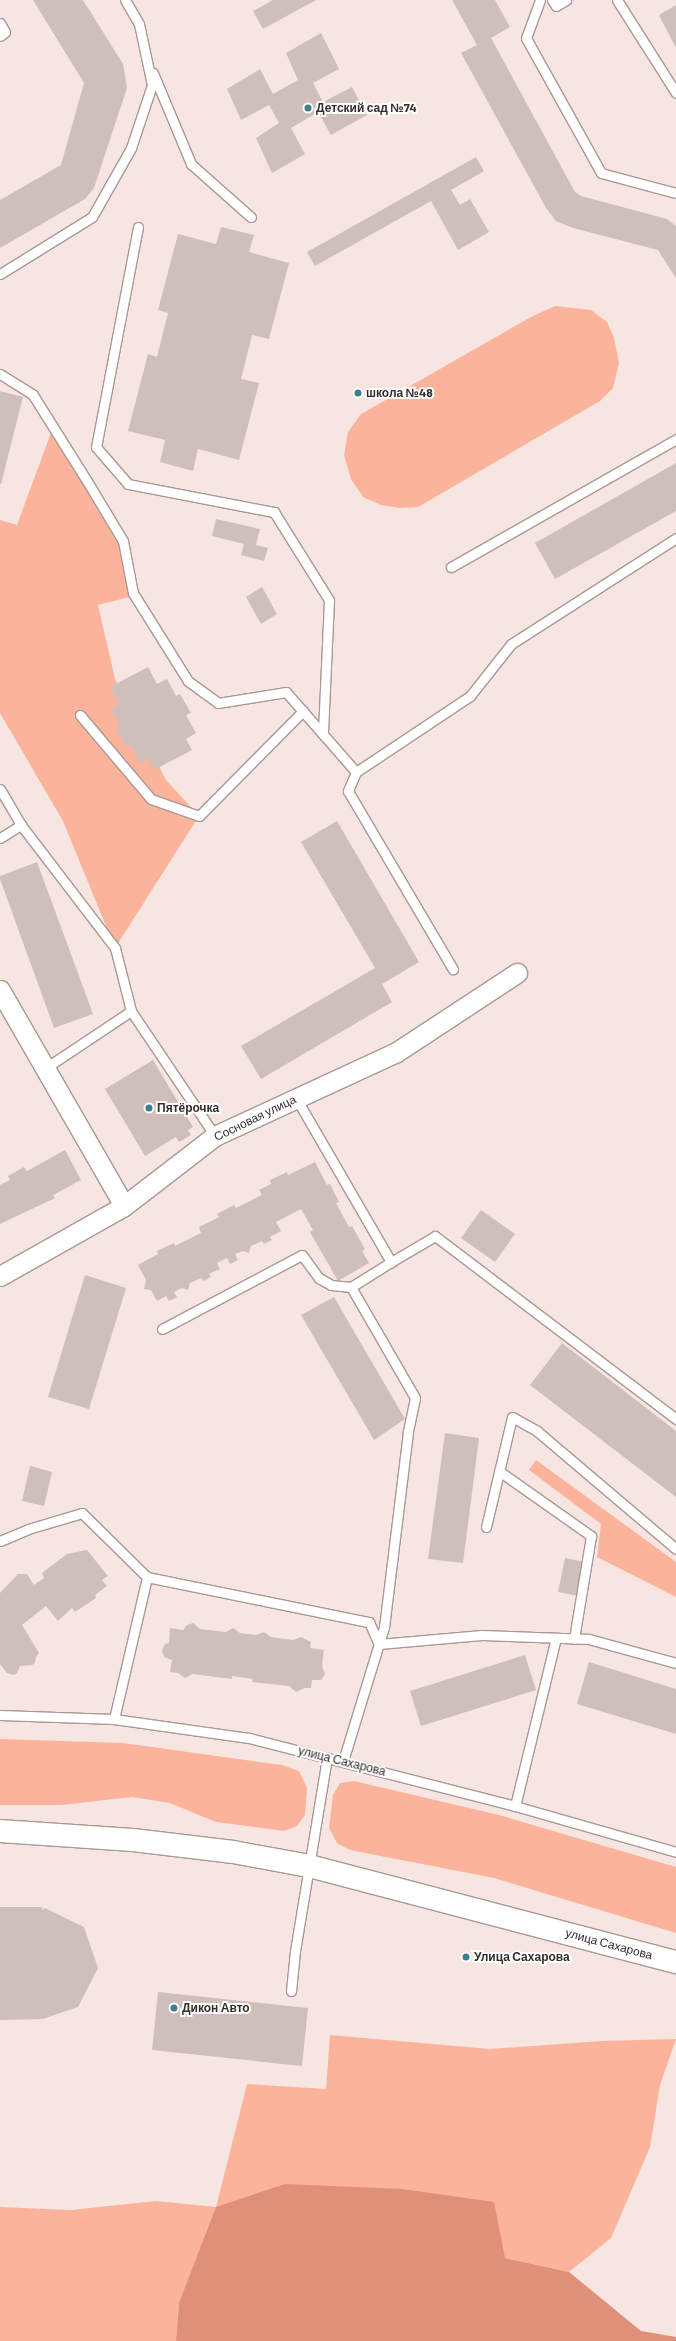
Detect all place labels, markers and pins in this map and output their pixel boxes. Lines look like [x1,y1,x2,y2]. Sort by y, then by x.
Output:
place label: Детский сад №74 [316,101,417,115]
marker: Детский сад №74 [303,103,313,113]
place label: школа №48 [366,386,433,400]
marker: школа №48 [353,388,363,398]
place label: Пятёрочка [157,1101,219,1115]
marker: Пятёрочка [144,1103,154,1113]
place label: Улица Сахарова [474,1950,570,1964]
marker: Улица Сахарова [461,1952,471,1962]
place label: Дикон Авто [182,2001,250,2015]
marker: Дикон Авто [169,2003,179,2013]

